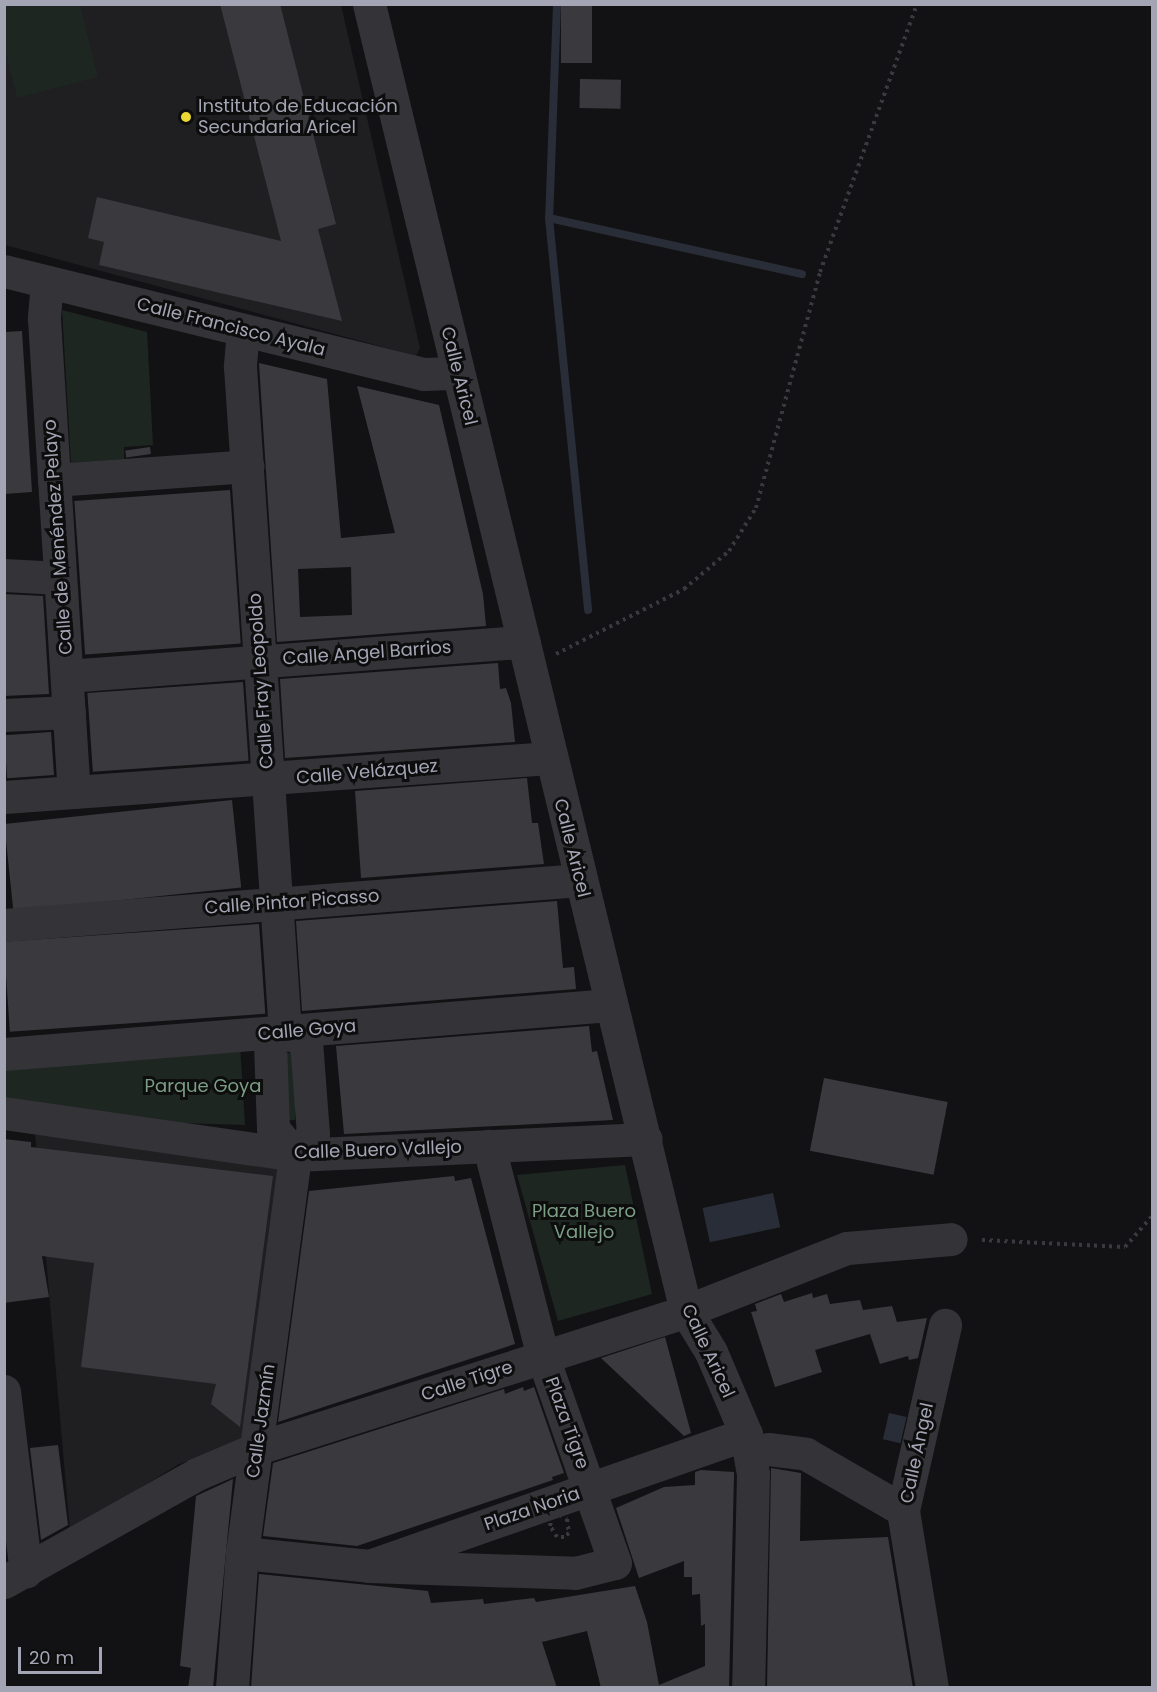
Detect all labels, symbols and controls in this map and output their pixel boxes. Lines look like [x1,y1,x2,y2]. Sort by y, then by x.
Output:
place label: Instituto de Educación Secundaria Aricel [198,96,398,138]
marker: Instituto de Educación Secundaria Aricel [179,110,193,124]
street label: Calle Francisco Ayala [135,293,327,361]
street label: Calle Aricel [436,325,482,427]
street label: Calle de Menéndez Pelayo [39,419,77,655]
street label: Calle Fray Leopoldo [244,592,278,770]
street label: Calle Angel Barrios [282,636,452,670]
street label: Calle Velázquez [295,755,439,789]
street label: Calle Aricel [549,797,595,899]
street label: Calle Pintor Picasso [204,885,380,919]
street label: Calle Goya [257,1015,357,1045]
park label: Parque Goya [145,1075,261,1097]
street label: Calle Buero Vallejo [294,1136,462,1164]
park label: Plaza Buero Vallejo [532,1201,636,1244]
street label: Calle Aricel [677,1301,739,1401]
street label: Calle Tigre [418,1356,516,1406]
street label: Calle Jazmín [242,1362,280,1480]
street label: Plaza Tigre [540,1374,594,1472]
street label: Calle Ángel [896,1401,938,1505]
street label: Plaza Noria [481,1483,583,1535]
scale bar [21,1635,105,1673]
text: 20 m [29,1645,74,1670]

